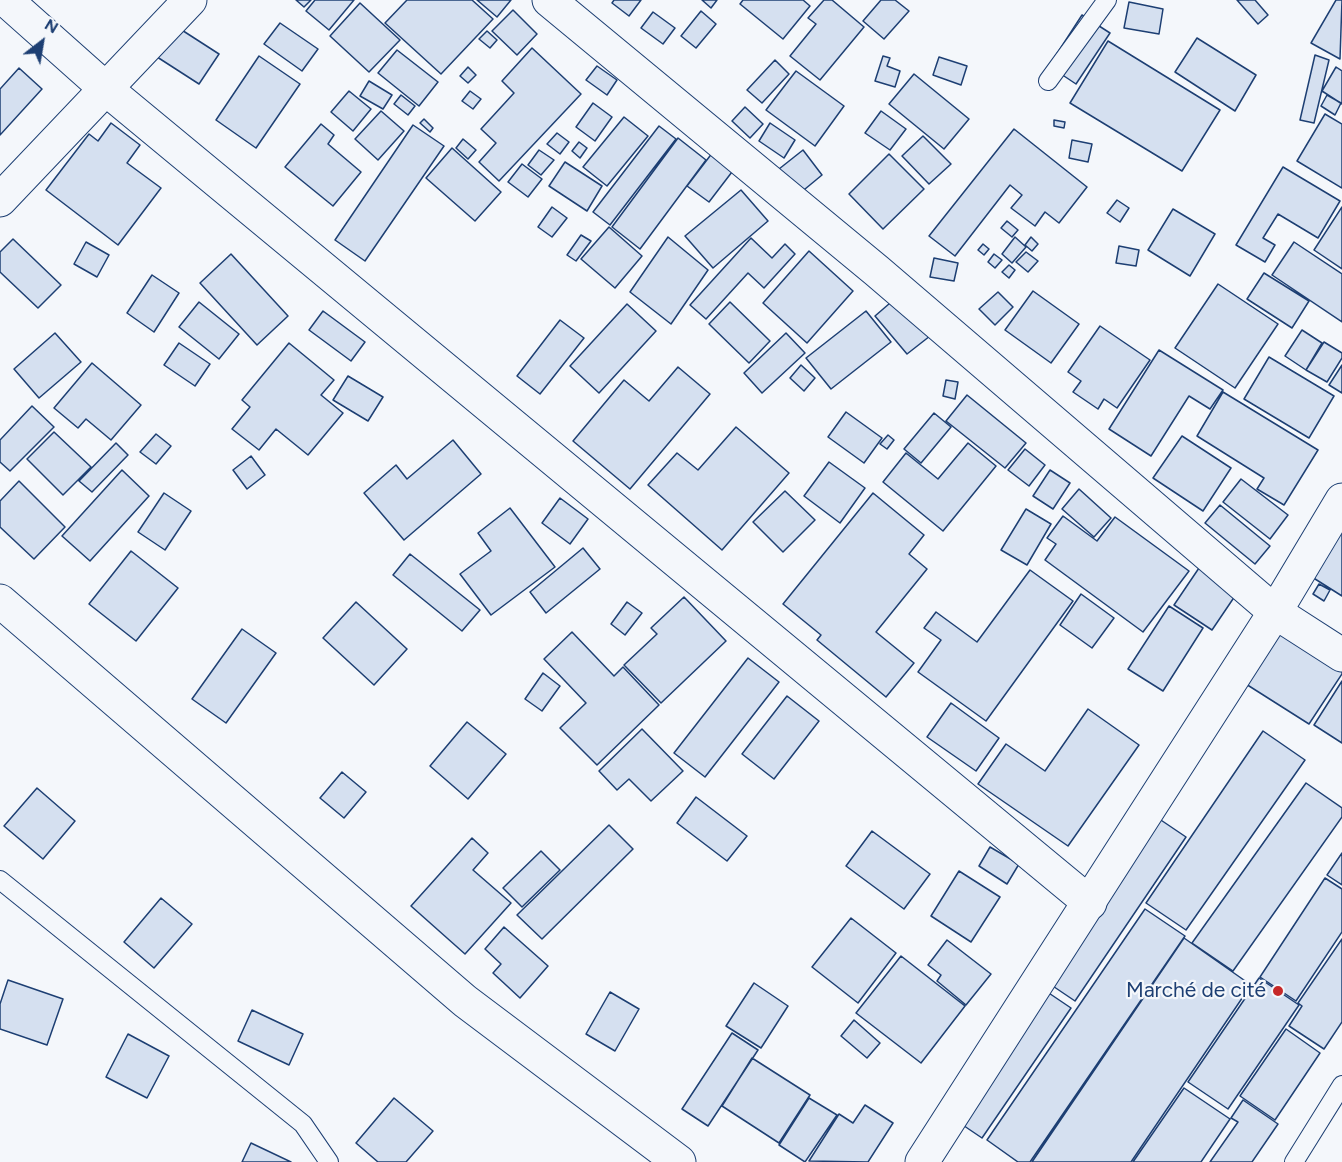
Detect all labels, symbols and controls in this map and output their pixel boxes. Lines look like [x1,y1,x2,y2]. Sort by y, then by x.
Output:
north arrow [12,12,72,72]
text: N [41,15,62,37]
place label: Marché de cité [1126,978,1266,1004]
marker: Marché de cité [1271,984,1285,998]

